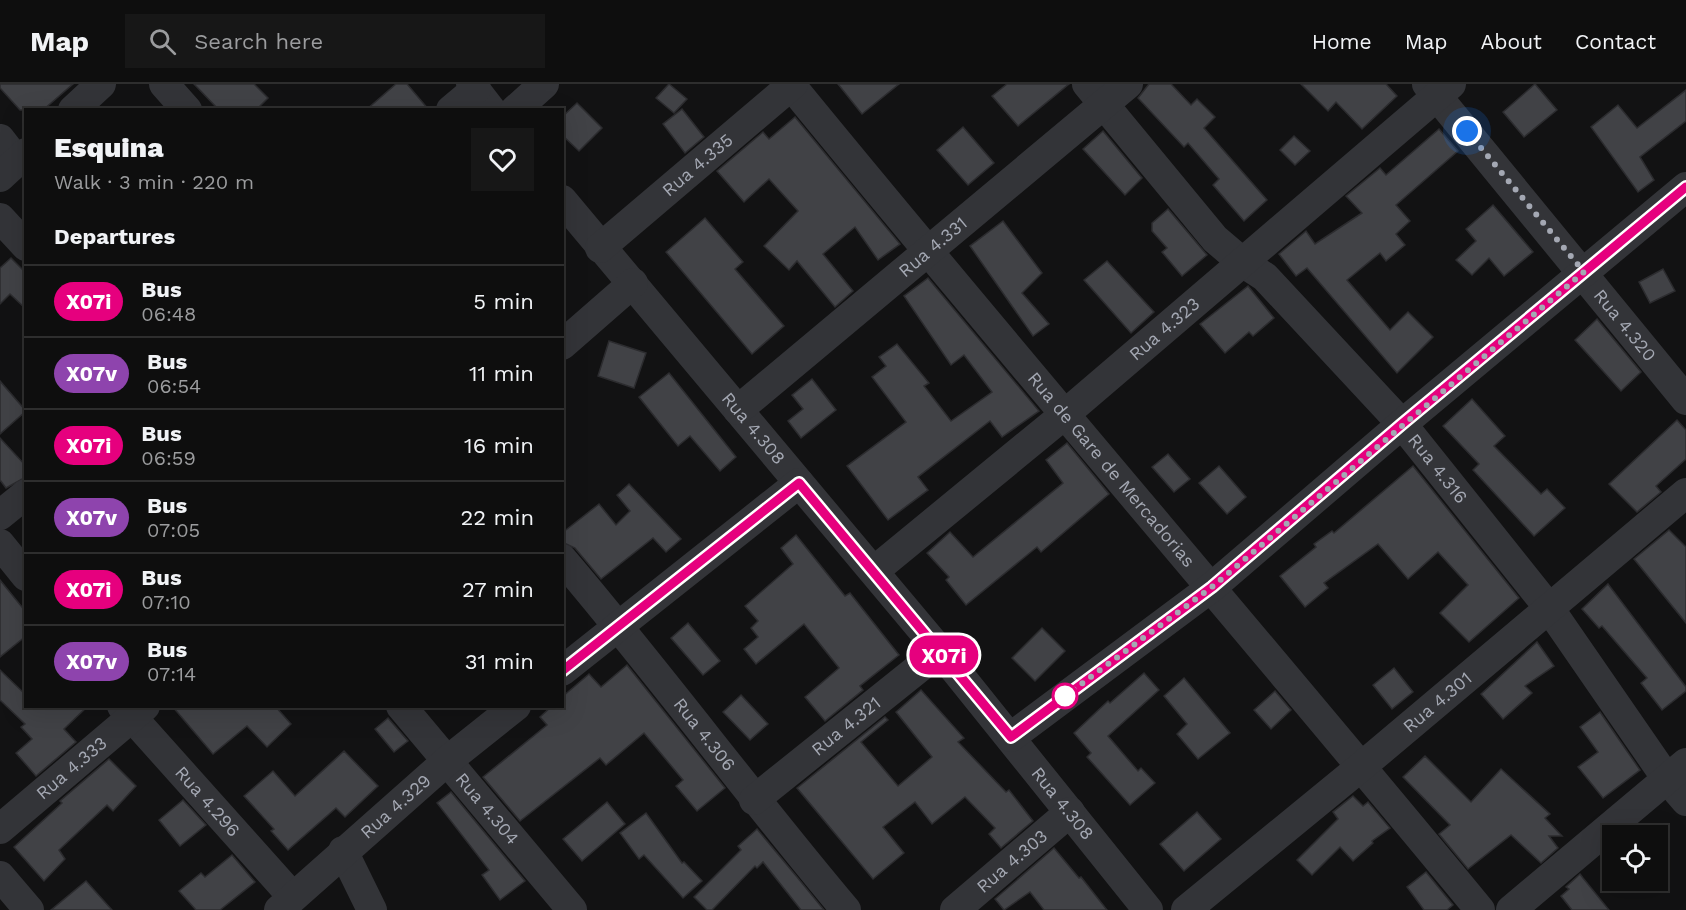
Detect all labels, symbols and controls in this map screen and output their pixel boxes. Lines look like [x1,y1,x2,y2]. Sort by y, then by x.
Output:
search box [125,14,545,68]
text: Map [30,25,89,58]
icon: search [146,25,179,58]
text: Search here [194,29,323,54]
text: Home [1312,29,1372,54]
text: Map [1405,29,1448,54]
text: About [1481,29,1542,54]
text: Contact [1575,29,1656,54]
your location [1452,116,1482,146]
button: heart [471,128,534,191]
street label: Rua 4.335 [658,129,737,201]
text: Esquina [54,131,163,164]
text: Walk · 3 min · 220 m [54,170,254,194]
street label: Rua 4.331 [894,212,971,281]
text: Departures [54,224,175,249]
text: Bus [141,277,182,302]
street label: Rua 4.320 [1590,285,1661,365]
text: X07i [66,289,111,314]
text: 5 min [473,289,534,314]
street label: Rua 4.323 [1125,293,1204,365]
text: 06:48 [141,302,196,326]
text: Bus [147,349,187,374]
text: X07v [66,361,117,386]
text: 11 min [469,361,534,386]
street label: Rua de Gare de Mercadorias [1024,368,1200,571]
text: 06:54 [147,374,201,398]
street label: Rua 4.308 [718,388,790,468]
text: Bus [141,421,182,446]
street label: Rua 4.316 [1404,429,1472,507]
text: X07i [66,433,111,458]
text: 16 min [464,433,534,458]
text: 06:59 [141,446,196,470]
text: Bus [147,493,187,518]
text: X07v [66,505,117,530]
text: 22 min [460,505,534,530]
text: 07:05 [147,518,200,542]
text: Bus [141,565,182,590]
text: X07i [66,577,111,602]
text: 27 min [462,577,534,602]
text: 07:10 [141,590,191,614]
line badge: X07i [902,636,986,674]
text: Bus [147,637,187,662]
text: X07i [921,643,967,668]
text: X07v [66,649,117,674]
text: 31 min [465,649,534,674]
text: 07:14 [147,662,196,686]
street label: Rua 4.301 [1399,667,1476,737]
unlabelled marker [1052,683,1078,709]
street label: Rua 4.321 [807,692,885,760]
street label: Rua 4.306 [670,694,740,775]
street label: Rua 4.333 [32,732,111,804]
street label: Rua 4.296 [171,762,245,840]
street label: Rua 4.308 [1027,763,1098,844]
street label: Rua 4.304 [451,768,523,849]
street label: Rua 4.329 [356,770,435,843]
street label: Rua 4.303 [972,825,1051,897]
map controls [1602,825,1668,891]
button: locate [1602,825,1668,891]

